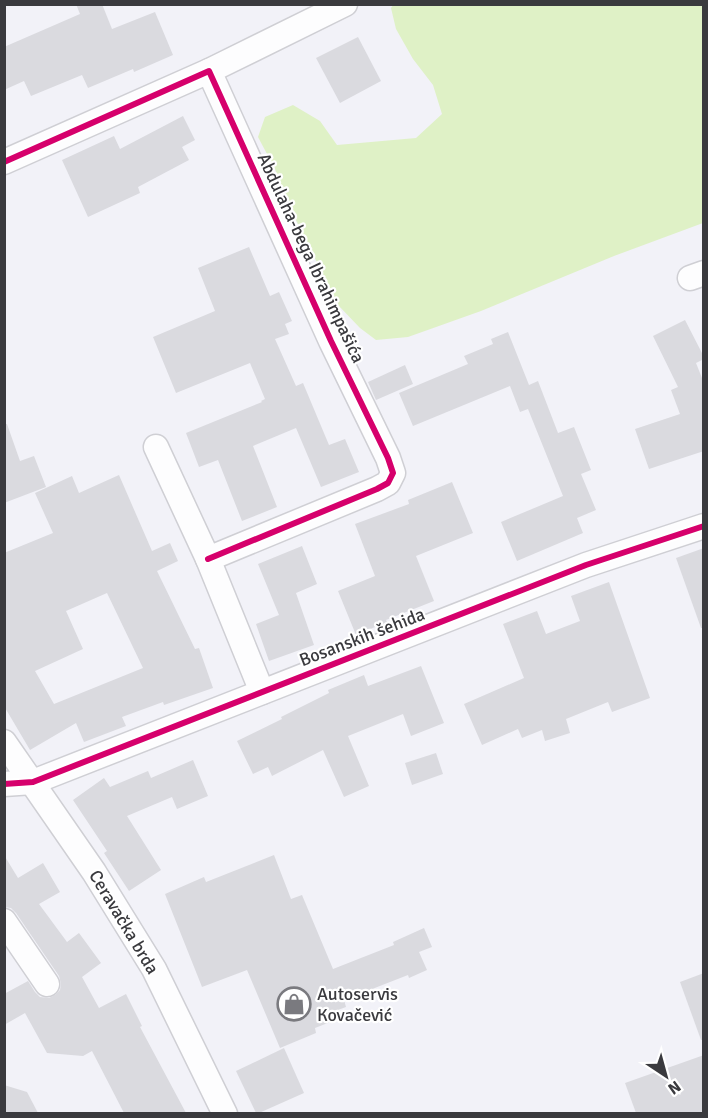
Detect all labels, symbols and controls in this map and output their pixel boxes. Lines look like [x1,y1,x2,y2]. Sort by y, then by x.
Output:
street label: Abdulaha-bega Ibrahimpašića [253,150,369,366]
street label: Bosanskih šehida [296,603,428,671]
street label: Ceravačka brda [84,866,164,978]
place label: Autoservis Kovačević [317,983,398,1026]
shop icon: Autoservis Kovačević [276,986,312,1022]
north arrow [636,1046,696,1106]
text: N [664,1076,685,1099]

